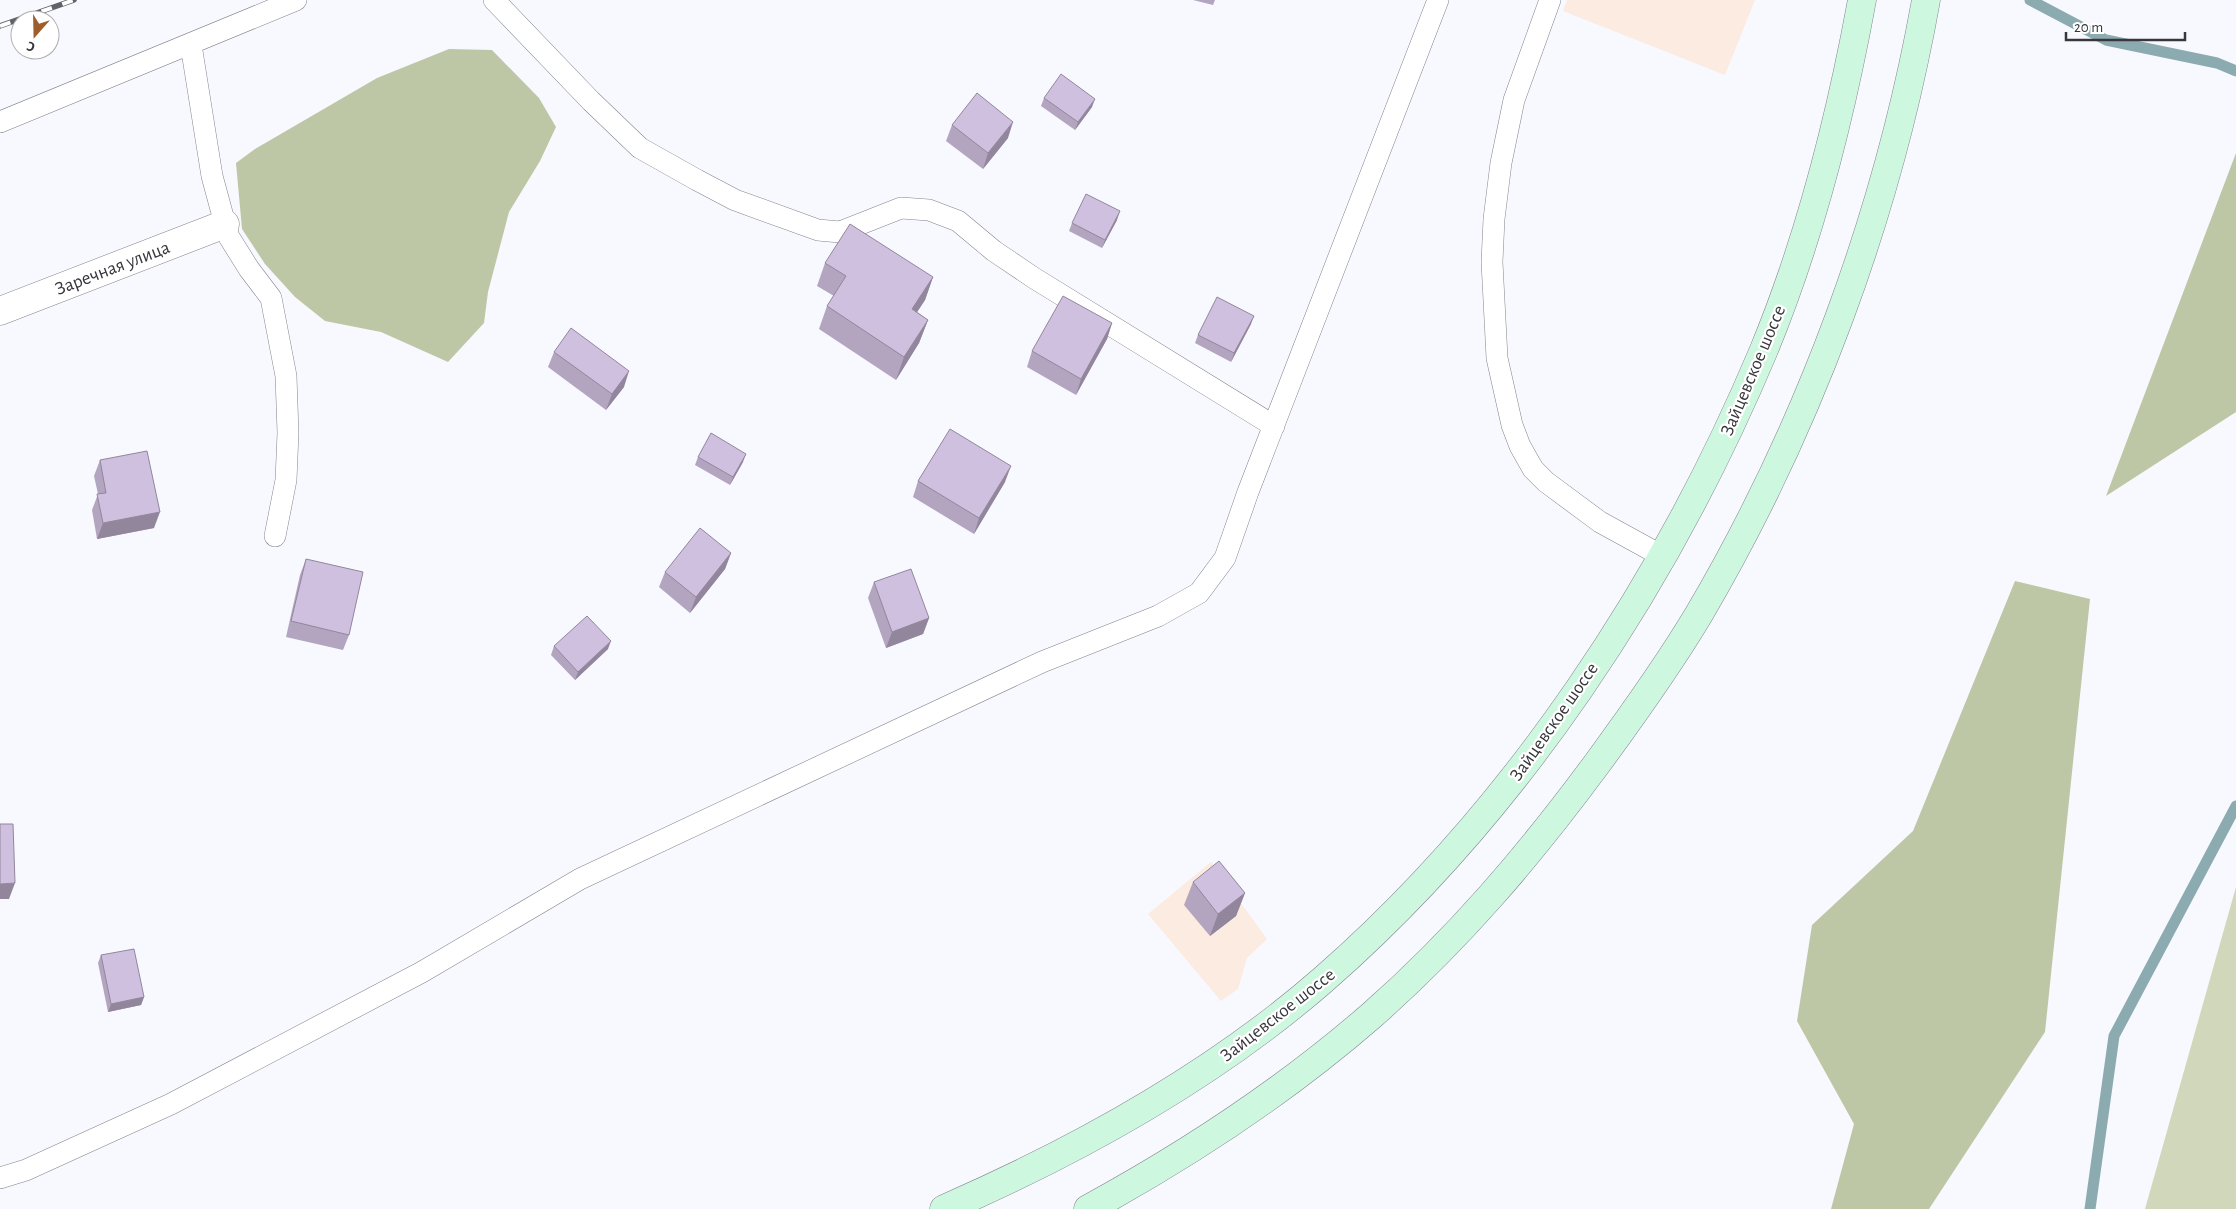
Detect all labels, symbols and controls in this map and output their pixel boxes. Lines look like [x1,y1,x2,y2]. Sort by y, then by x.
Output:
north arrow [10,10,60,60]
scale bar [2066,10,2185,42]
text: 20 m [2074,20,2103,35]
text: С [25,38,37,54]
street label: Заречная улица [53,238,173,299]
street label: Зайцевское шоссе [1717,303,1789,439]
street label: Зайцевское шоссе [1506,659,1602,784]
street label: Зайцевское шоссе [1217,965,1339,1066]

